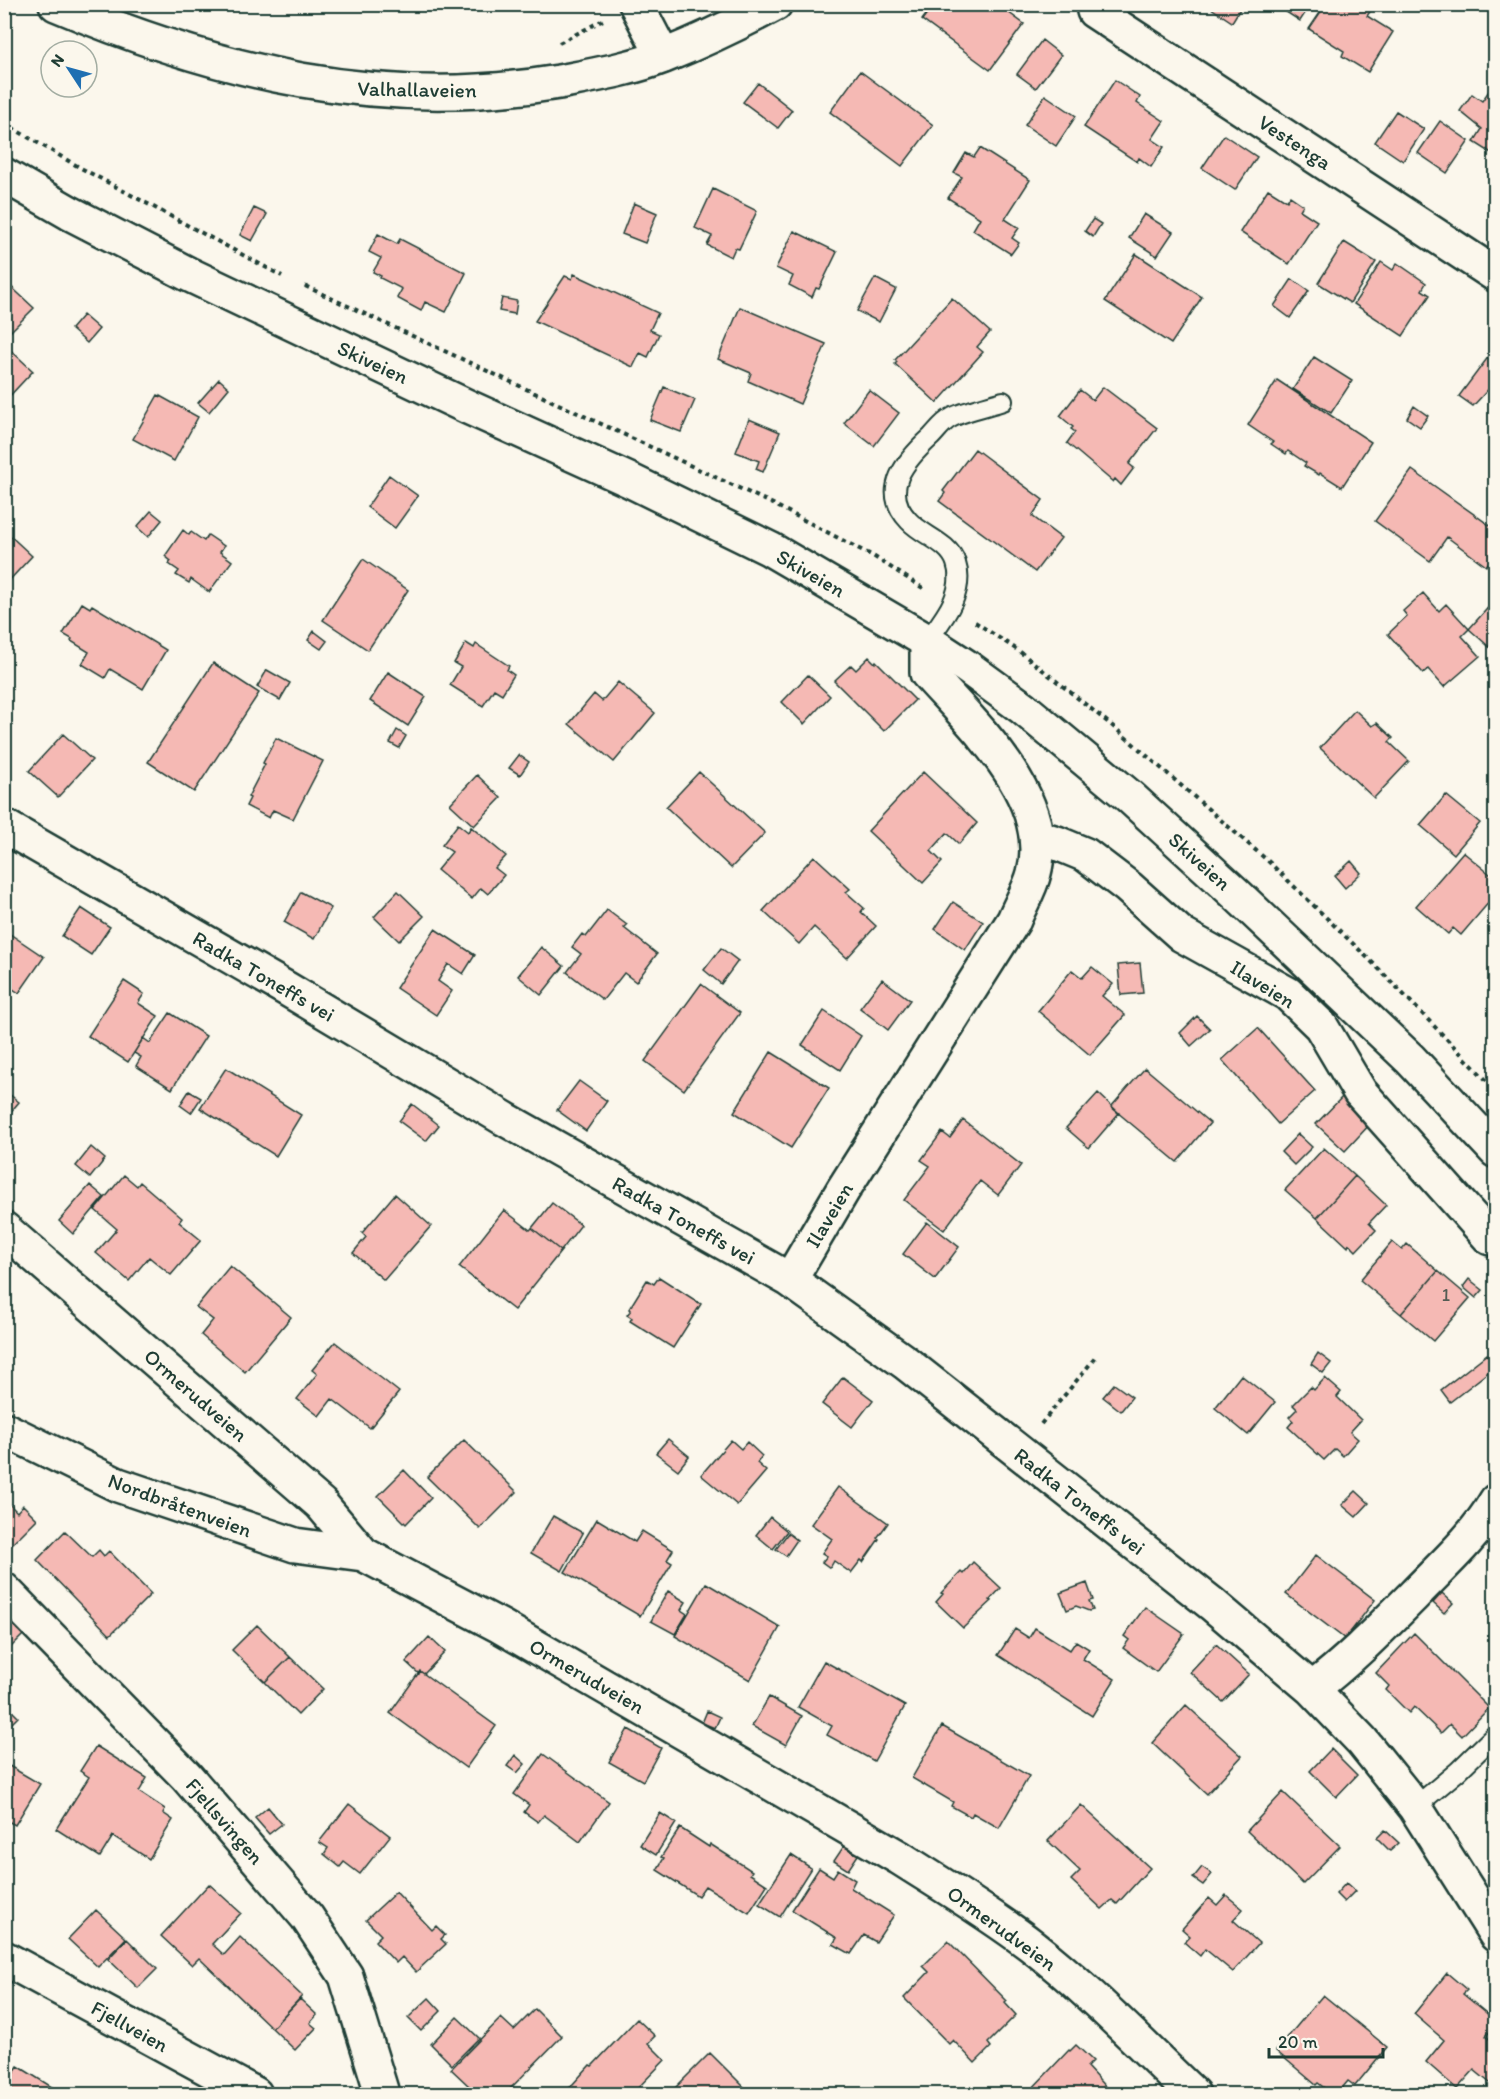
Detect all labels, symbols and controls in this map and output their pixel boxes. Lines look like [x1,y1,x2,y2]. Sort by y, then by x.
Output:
north arrow [39,39,99,99]
text: N [46,51,68,70]
street label: Valhallaveien [357,75,477,103]
street label: Vestenga [1254,109,1336,175]
street label: Skiveien [334,335,412,389]
street label: Skiveien [772,543,850,603]
street label: Skiveien [1164,827,1236,895]
street label: Radka Toneffs vei [189,925,339,1027]
street label: Ilaveien [1226,954,1300,1014]
street label: Radka Toneffs vei [608,1170,760,1270]
street label: Ilaveien [800,1178,858,1252]
house number: 1 [1442,1284,1450,1306]
street label: Ormerudveien [139,1343,253,1447]
street label: Radka Toneffs vei [1009,1442,1151,1560]
street label: Nordbråtenveien [105,1467,255,1543]
street label: Ormerudveien [525,1633,649,1719]
street label: Fjellsvingen [181,1773,269,1869]
street label: Ormerudveien [942,1880,1062,1976]
street label: Fjellveien [87,1995,173,2057]
scale bar [1269,2021,1383,2059]
text: 20 m [1278,2031,1318,2053]

